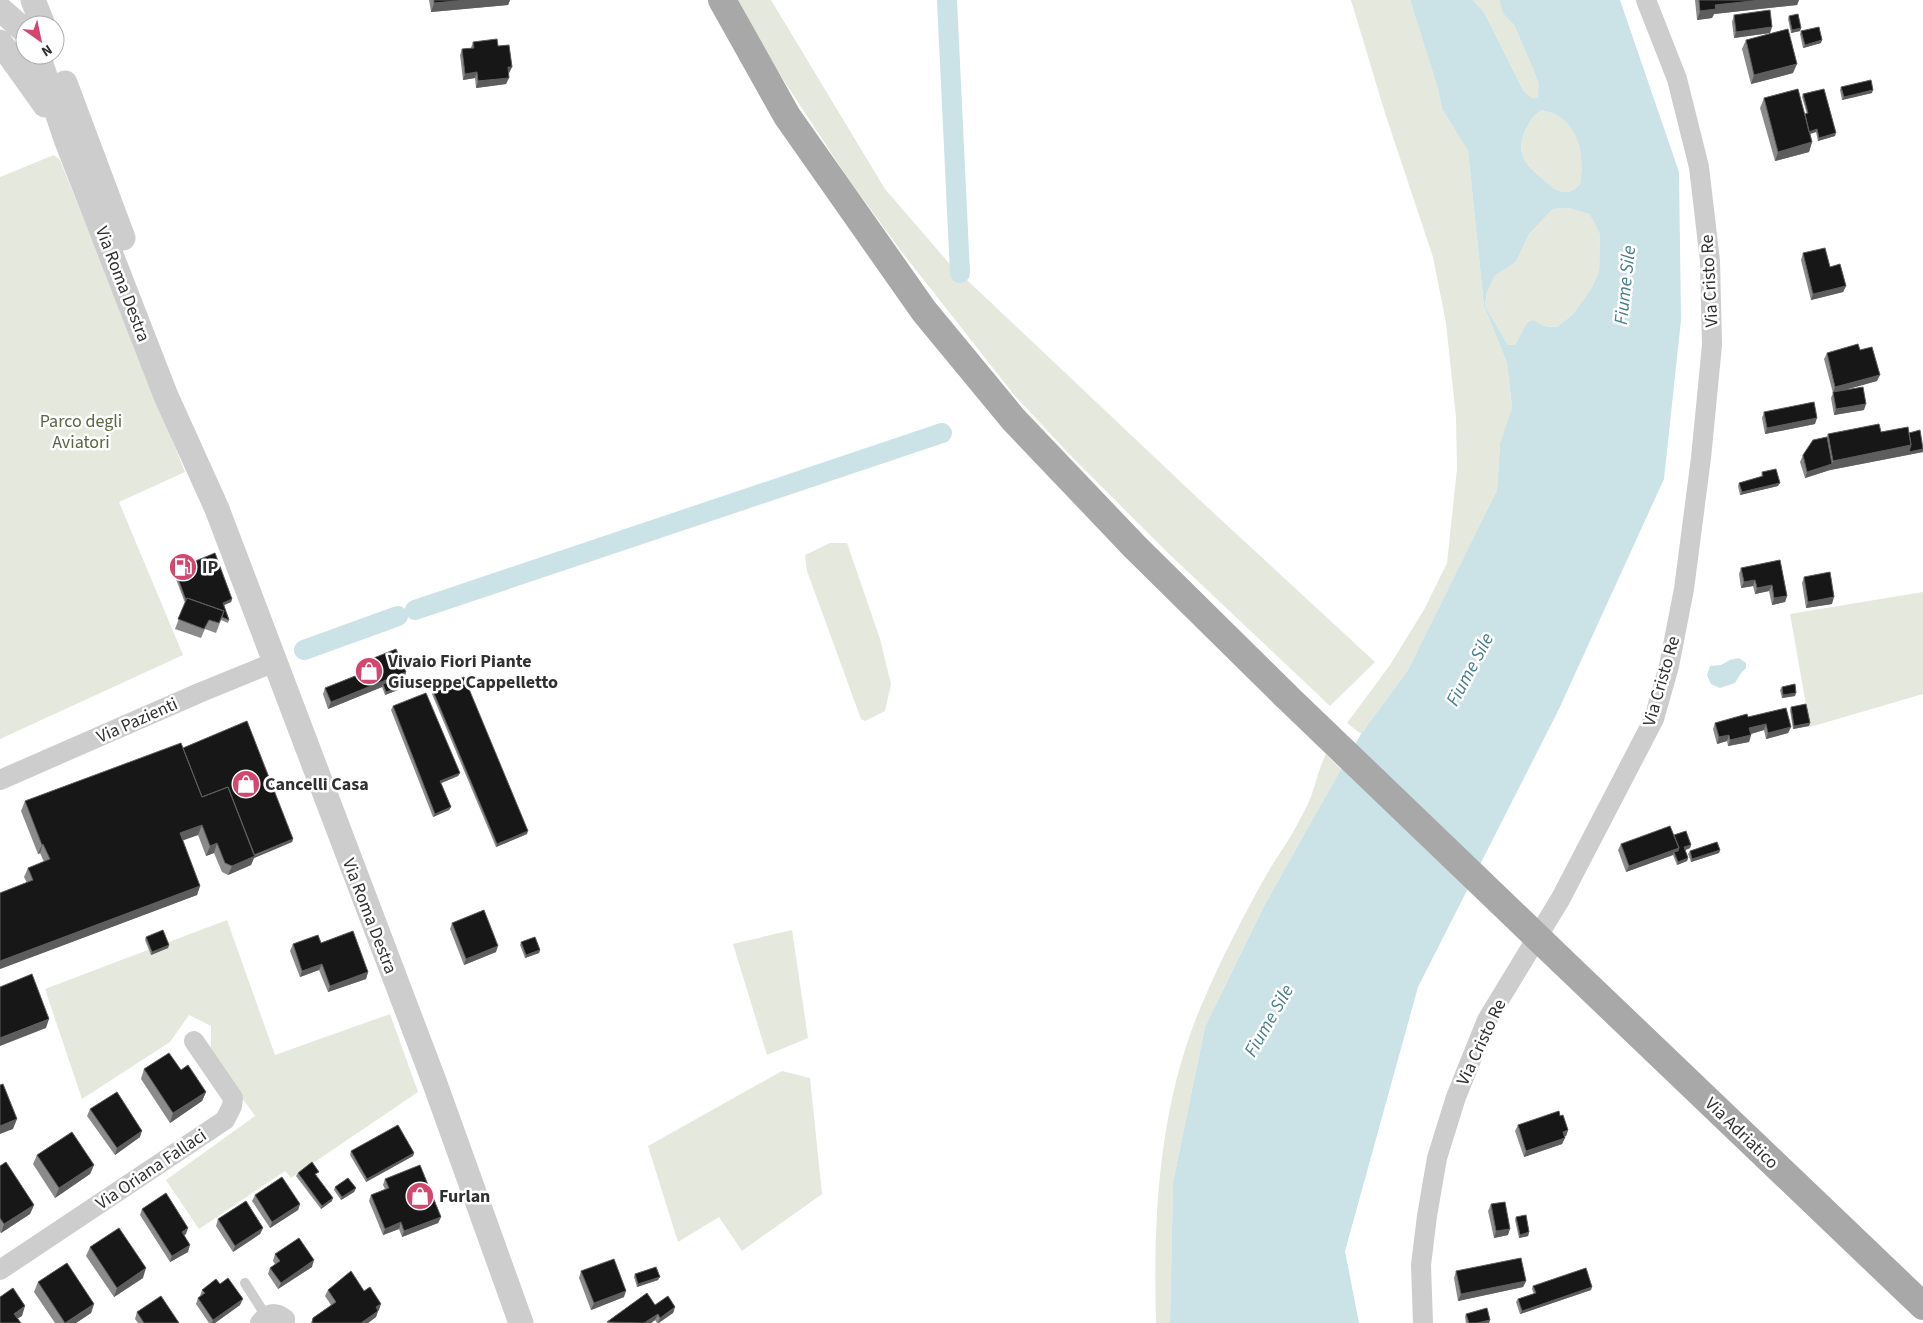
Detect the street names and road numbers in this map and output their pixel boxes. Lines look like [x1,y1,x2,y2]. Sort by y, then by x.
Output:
street label: Via Roma Destra [89,223,156,346]
street label: Via Cristo Re [1695,234,1724,328]
street label: Via Cristo Re [1637,633,1686,729]
street label: Via Pazienti [93,692,182,749]
street label: Via Roma Destra [336,855,403,978]
street label: Via Cristo Re [1451,995,1512,1089]
street label: Via Adriatico [1699,1092,1784,1175]
street label: Via Oriana Fallaci [91,1123,212,1216]

